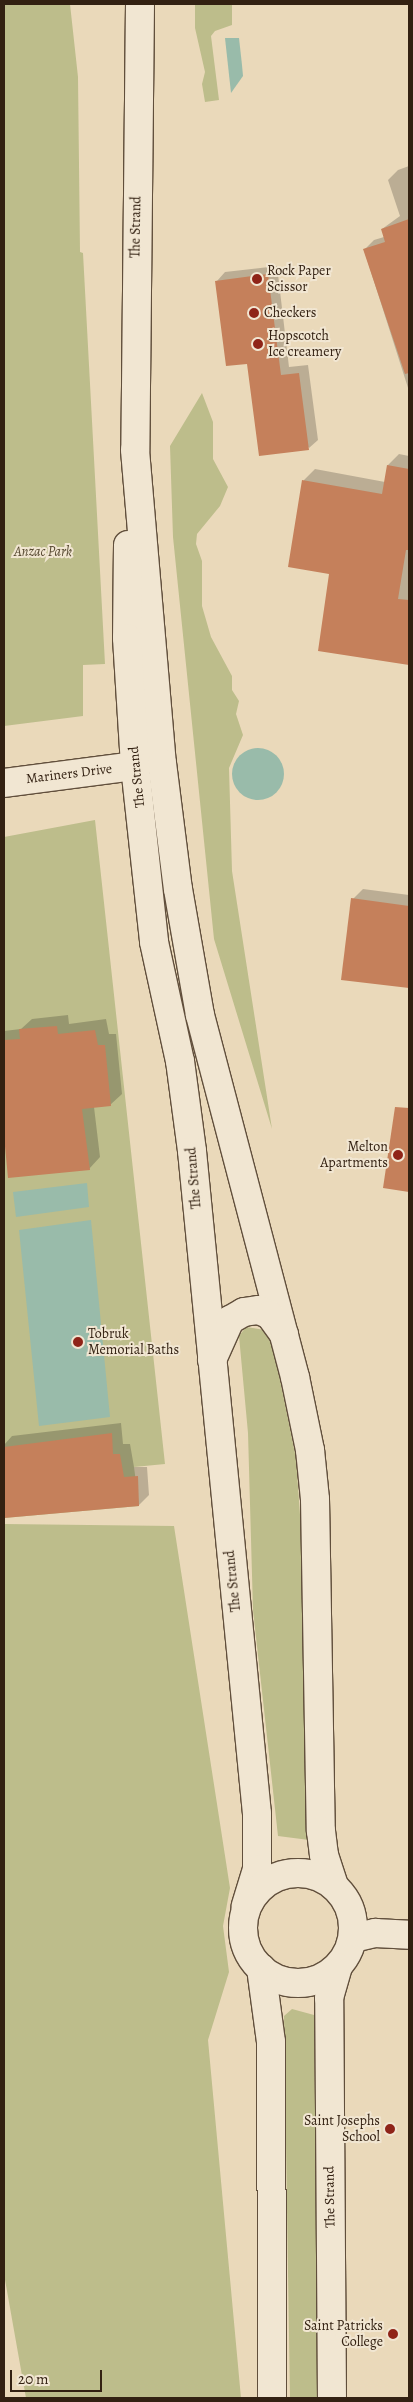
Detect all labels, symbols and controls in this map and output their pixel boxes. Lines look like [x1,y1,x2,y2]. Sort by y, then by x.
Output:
street label: The Strand [127,196,145,258]
place label: Rock Paper Scissor [267,263,331,296]
marker: Rock Paper Scissor [251,273,263,285]
place label: Checkers [264,305,316,321]
marker: Checkers [248,307,260,319]
place label: Hopscotch Ice creamery [268,328,341,361]
marker: Hopscotch Ice creamery [252,338,264,350]
park label: Anzac Park [14,544,72,560]
street label: The Strand [125,745,149,809]
street label: Mariners Drive [25,760,113,788]
place label: Melton Apartments [320,1139,388,1172]
street label: The Strand [183,1146,205,1210]
marker: Melton Apartments [392,1149,404,1161]
place label: Tobruk Memorial Baths [88,1326,179,1358]
marker: Tobruk Memorial Baths [72,1336,84,1348]
street label: The Strand [221,1549,245,1613]
place label: Saint Josephs School [304,2113,380,2146]
marker: Saint Josephs School [384,2123,396,2135]
street label: The Strand [321,2166,339,2228]
place label: Saint Patricks College [304,2318,383,2350]
marker: Saint Patricks College [387,2328,399,2340]
scale bar [12,2360,105,2392]
text: 20 m [18,2369,49,2389]

